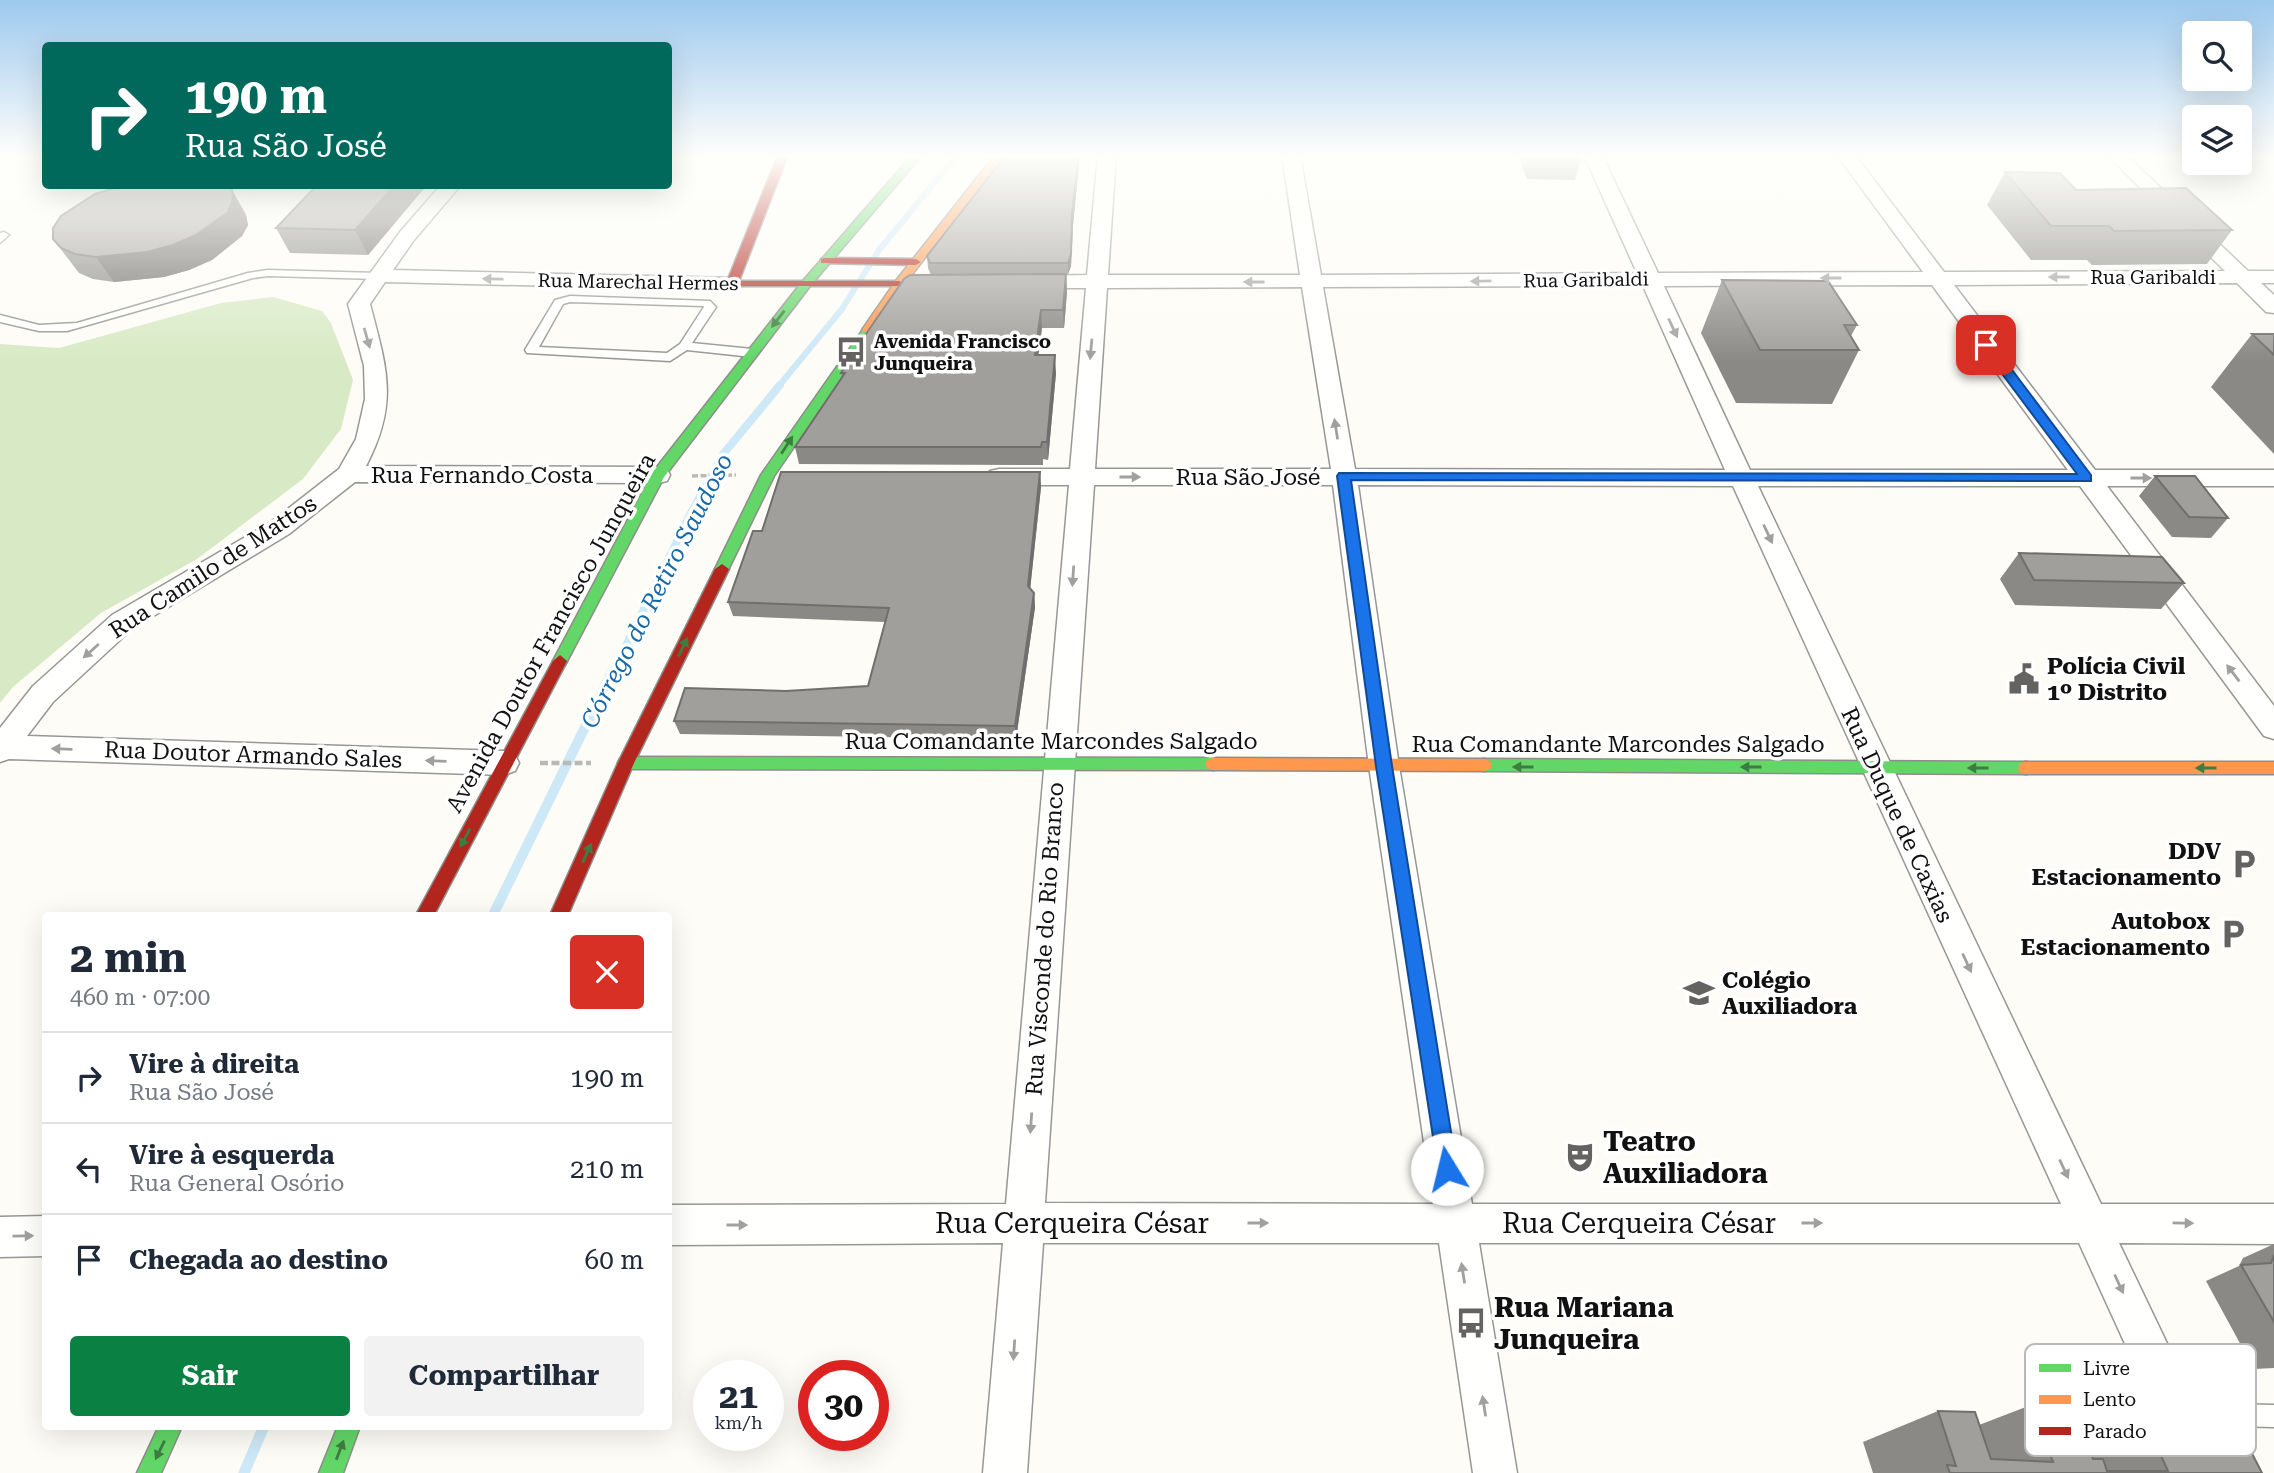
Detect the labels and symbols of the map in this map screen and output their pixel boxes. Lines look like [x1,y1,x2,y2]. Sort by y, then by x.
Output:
street label: Rua Garibaldi [2090,266,2216,289]
street label: Rua Garibaldi [1523,267,1649,293]
street label: Rua Marechal Hermes [537,269,739,295]
one-way arrow [2048,271,2070,283]
one-way arrow [1820,272,1842,284]
one-way arrow [481,273,503,284]
one-way arrow [1470,275,1492,286]
one-way arrow [1243,276,1265,288]
one-way arrow [771,310,786,328]
pin [1956,315,2016,375]
one-way arrow [1667,318,1679,338]
one-way arrow [363,327,373,348]
place label: Avenida Francisco Junqueira [874,330,1051,375]
bus stop icon: Avenida Francisco Junqueira [834,335,868,369]
one-way arrow [1085,338,1096,360]
one-way arrow [1330,417,1341,439]
one-way arrow [780,435,793,454]
street label: Avenida Doutor Francisco Junqueira [441,448,662,817]
water label: Córrego do Retiro Saudoso [575,449,739,733]
street label: Rua Fernando Costa [371,462,594,489]
street label: Rua São José [1176,464,1321,491]
one-way arrow [1119,471,1141,483]
one-way arrow [2130,472,2152,484]
street label: Rua Camilo de Mattos [104,490,322,644]
one-way arrow [1763,524,1774,545]
one-way arrow [1067,565,1078,587]
one-way arrow [678,637,689,657]
one-way arrow [83,642,100,658]
place label: Polícia Civil 1º Distrito [2047,653,2186,706]
public building icon: Polícia Civil 1º Distrito [2007,662,2041,696]
one-way arrow [2226,664,2240,682]
street label: Rua Duque de Caxias [1835,703,1959,927]
street label: Rua Comandante Marcondes Salgado [844,728,1258,755]
street label: Rua Comandante Marcondes Salgado [1411,731,1825,758]
street label: Rua Doutor Armando Sales [103,736,403,774]
one-way arrow [50,744,72,755]
one-way arrow [425,755,447,767]
one-way arrow [1512,761,1534,773]
one-way arrow [1740,761,1762,773]
one-way arrow [1967,762,1989,774]
one-way arrow [2195,762,2217,774]
street label: Rua Visconde do Rio Branco [1021,781,1069,1097]
one-way arrow [459,829,471,848]
place label: DDV Estacionamento [2032,838,2221,891]
one-way arrow [581,843,593,863]
parking icon: DDV Estacionamento [2227,847,2261,881]
place label: Autobox Estacionamento [2021,908,2210,961]
parking icon: Autobox Estacionamento [2216,917,2250,951]
one-way arrow [1961,953,1972,973]
place label: Colégio Auxiliadora [1722,967,1858,1020]
school or university icon: Colégio Auxiliadora [1682,976,1716,1010]
one-way arrow [1025,1112,1036,1134]
place label: Teatro Auxiliadora [1603,1125,1768,1190]
position arrow [1410,1132,1484,1206]
theatre icon: Teatro Auxiliadora [1563,1140,1597,1174]
one-way arrow [2058,1159,2069,1179]
street label: Rua Cerqueira César [935,1207,1209,1240]
street label: Rua Cerqueira César [1502,1207,1776,1240]
one-way arrow [1247,1217,1269,1229]
one-way arrow [1801,1217,1823,1229]
one-way arrow [2172,1218,2194,1229]
one-way arrow [726,1219,748,1231]
one-way arrow [12,1231,34,1242]
one-way arrow [1457,1262,1468,1284]
one-way arrow [2113,1274,2125,1294]
place label: Rua Mariana Junqueira [1494,1291,1674,1356]
bus stop icon: Rua Mariana Junqueira [1454,1306,1488,1340]
one-way arrow [1008,1339,1019,1361]
legend [2025,1344,2256,1456]
text: Livre [2083,1357,2130,1380]
speed limit sign: 30 [798,1360,889,1451]
text: Lento [2083,1388,2136,1411]
one-way arrow [1478,1395,1489,1417]
text: Parado [2083,1420,2147,1443]
one-way arrow [334,1439,345,1460]
one-way arrow [154,1440,166,1460]

